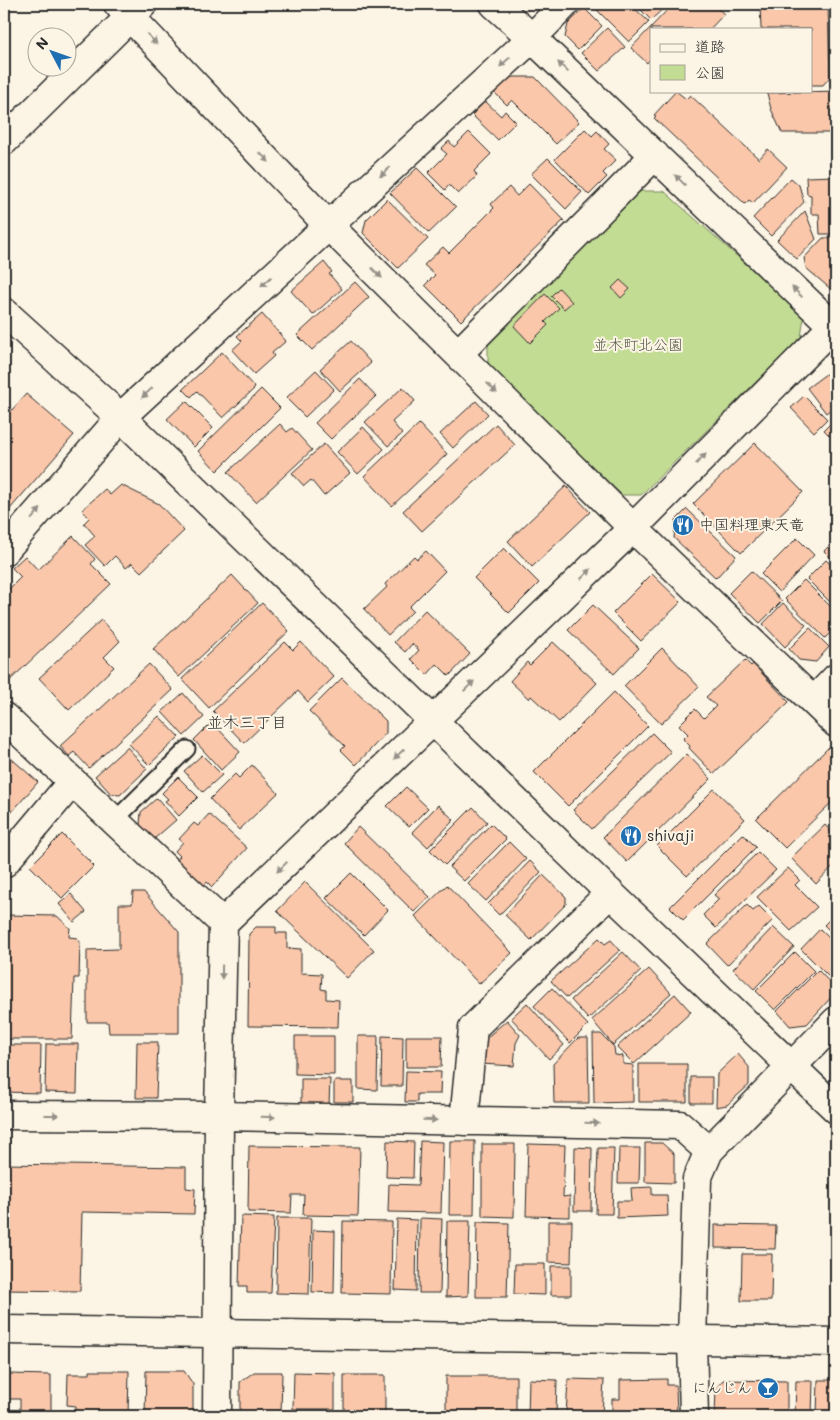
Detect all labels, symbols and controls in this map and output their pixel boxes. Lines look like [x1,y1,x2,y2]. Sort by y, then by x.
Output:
north arrow [28,28,78,78]
legend [650,28,812,92]
one-way arrow [146,32,158,44]
text: N [31,33,52,53]
text: 道路 [695,36,725,56]
one-way arrow [500,56,512,68]
one-way arrow [557,61,569,73]
text: 公園 [695,62,725,82]
one-way arrow [258,150,270,162]
one-way arrow [380,166,392,178]
one-way arrow [674,174,686,186]
one-way arrow [371,267,383,279]
one-way arrow [260,276,272,288]
one-way arrow [792,286,804,298]
park label: 並木町北公園 [593,334,683,354]
one-way arrow [486,382,498,394]
one-way arrow [141,387,153,399]
one-way arrow [695,453,707,465]
one-way arrow [30,508,42,520]
restaurant icon: 中国料理東天竜 [671,513,695,537]
place label: 中国料理東天竜 [699,514,804,534]
one-way arrow [580,568,592,580]
one-way arrow [463,681,475,693]
district label: 並木三丁目 [207,711,287,732]
one-way arrow [393,748,405,760]
restaurant icon: shivaji [619,824,643,848]
place label: shivaji [647,825,694,845]
one-way arrow [276,861,288,873]
one-way arrow [218,964,226,980]
one-way arrow [45,1111,61,1119]
one-way arrow [260,1113,276,1121]
one-way arrow [422,1116,438,1124]
one-way arrow [585,1120,601,1128]
bar icon: にんじん [756,1376,780,1400]
place label: にんじん [692,1377,752,1397]

